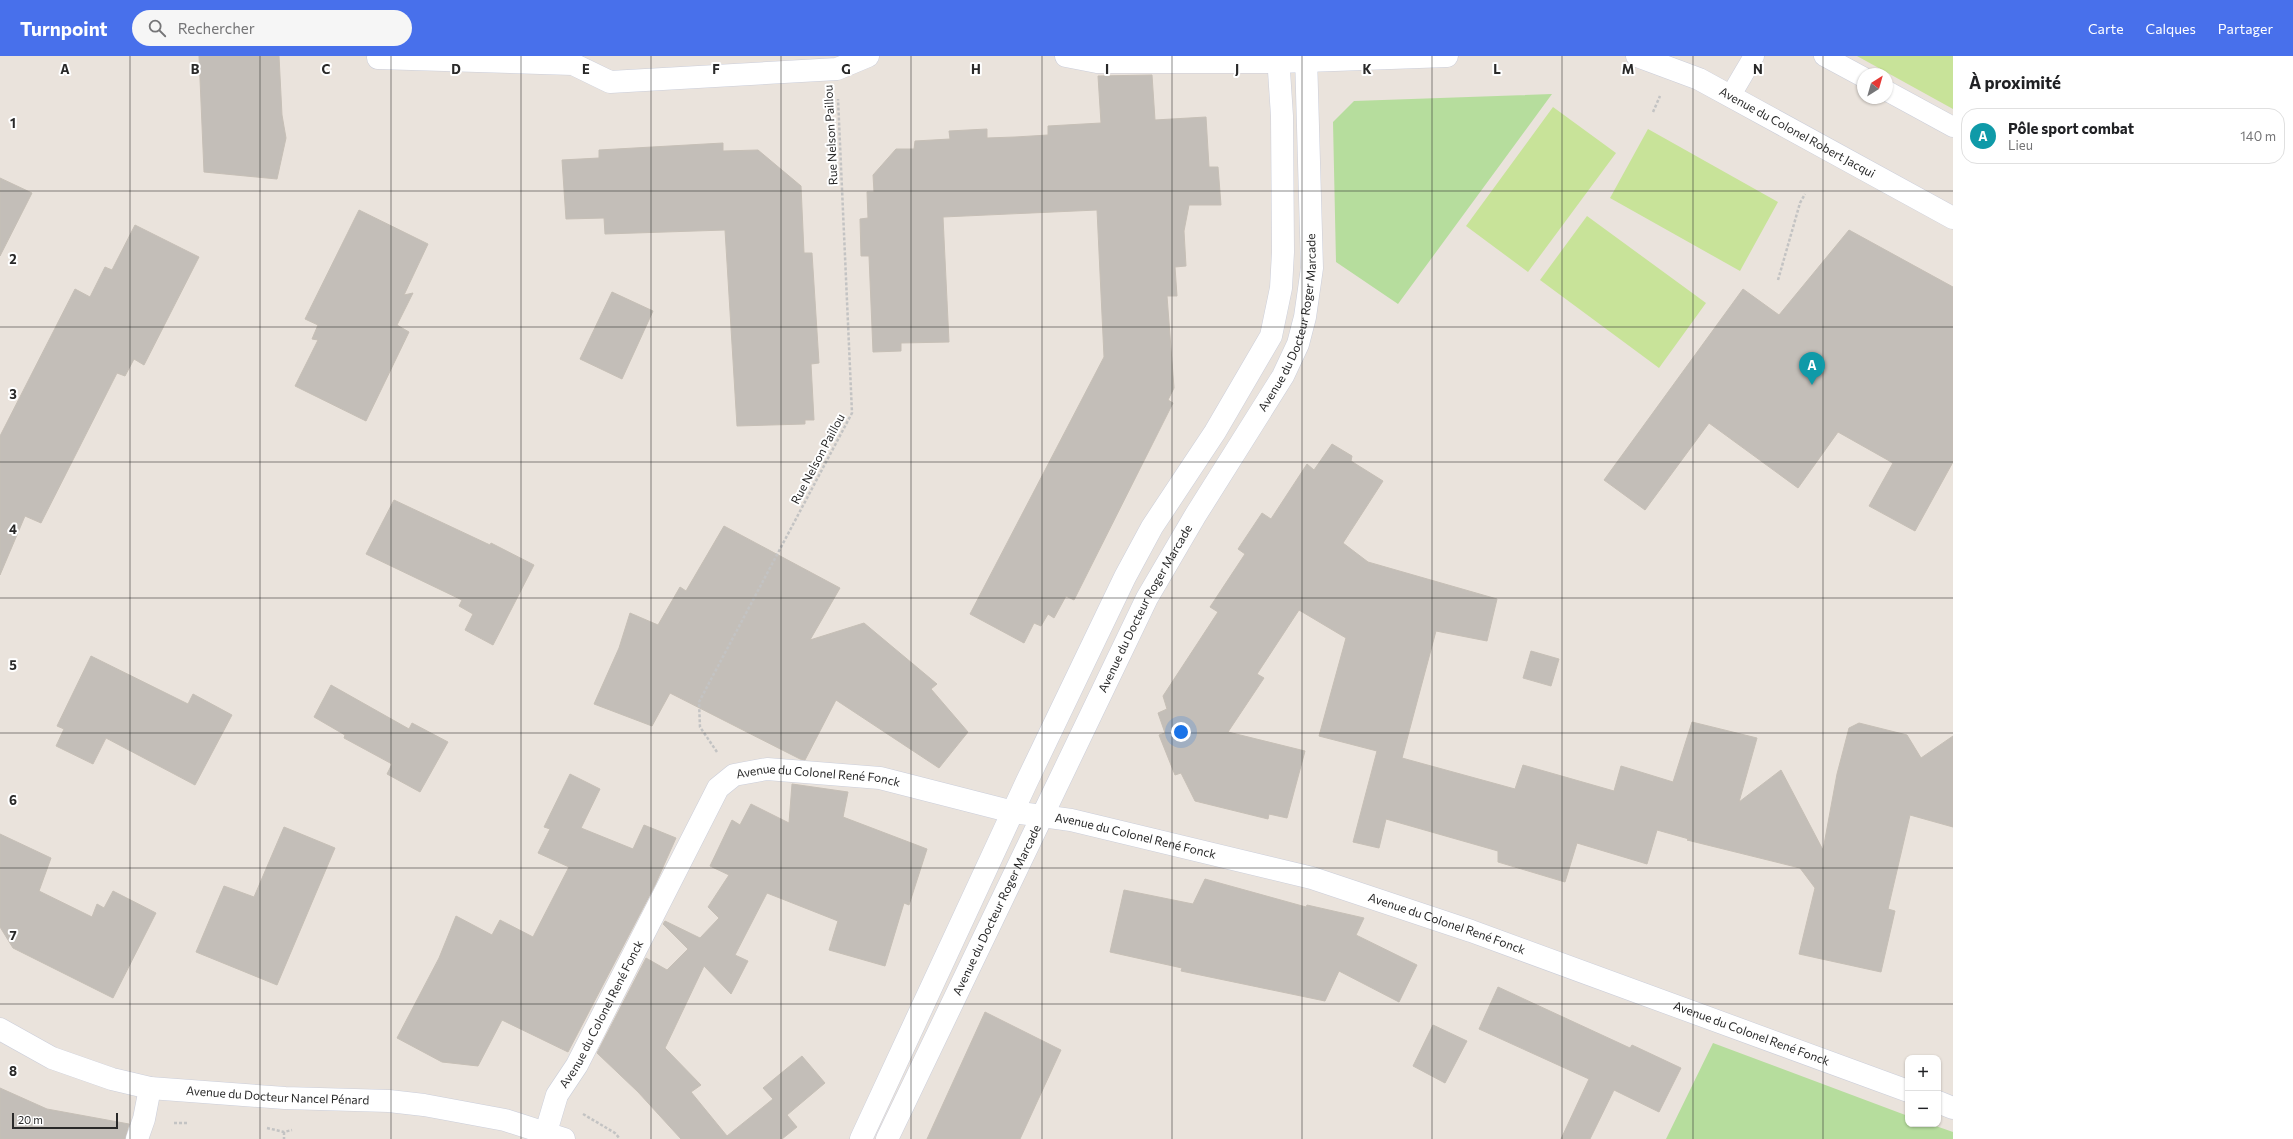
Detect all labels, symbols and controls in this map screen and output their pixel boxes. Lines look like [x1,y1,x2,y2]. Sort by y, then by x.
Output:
search box [132,10,412,46]
text: Turnpoint [20,17,108,40]
icon: search [146,17,168,39]
text: Rechercher [178,19,255,37]
text: Carte [2088,20,2124,37]
text: Calques [2146,20,2196,37]
text: Partager [2218,20,2273,37]
text: A [60,61,70,77]
text: B [191,61,200,77]
text: C [322,61,331,77]
text: D [451,61,461,77]
text: E [582,61,590,77]
text: F [712,61,720,77]
text: G [841,61,851,77]
text: H [971,61,981,77]
text: I [1105,61,1109,77]
text: J [1235,61,1239,77]
text: K [1362,61,1372,77]
text: L [1493,61,1501,77]
text: M [1622,61,1634,77]
text: N [1753,61,1763,77]
north arrow [1857,68,1893,104]
text: À proximité [1969,72,2061,93]
street label: Avenue du Colonel Robert Jacqui [1717,84,1878,180]
street label: Rue Nelson Paillou [820,85,840,186]
text: 1 [10,115,16,131]
text: Pôle sport combat [2008,119,2134,137]
text: A [1978,128,1988,144]
text: 140 m [2240,128,2276,144]
text: Lieu [2008,137,2033,153]
street label: Avenue du Docteur Roger Marcade [1255,233,1318,413]
text: 2 [9,251,17,267]
pin: A [1799,352,1825,385]
text: 3 [9,386,17,402]
street label: Rue Nelson Paillou [787,411,847,506]
text: 4 [9,521,17,537]
street label: Avenue du Docteur Roger Marcade [1095,522,1194,694]
text: 5 [9,657,17,673]
your location [1171,722,1191,742]
street label: Avenue du Colonel René Fonck [735,761,902,789]
text: 6 [9,792,17,808]
street label: Avenue du Colonel René Fonck [1054,810,1218,861]
street label: Avenue du Docteur Roger Marcade [949,822,1043,997]
street label: Avenue du Colonel René Fonck [1367,889,1528,957]
text: 7 [9,927,17,943]
street label: Avenue du Colonel René Fonck [556,937,646,1090]
street label: Avenue du Colonel René Fonck [1672,998,1832,1068]
map controls [1905,1055,1941,1127]
button: + [1905,1055,1941,1091]
text: 8 [9,1063,17,1079]
street label: Avenue du Docteur Nancel Pénard [186,1083,370,1106]
button: − [1905,1091,1941,1127]
scale bar [12,1111,118,1130]
text: 20 m [18,1113,43,1126]

